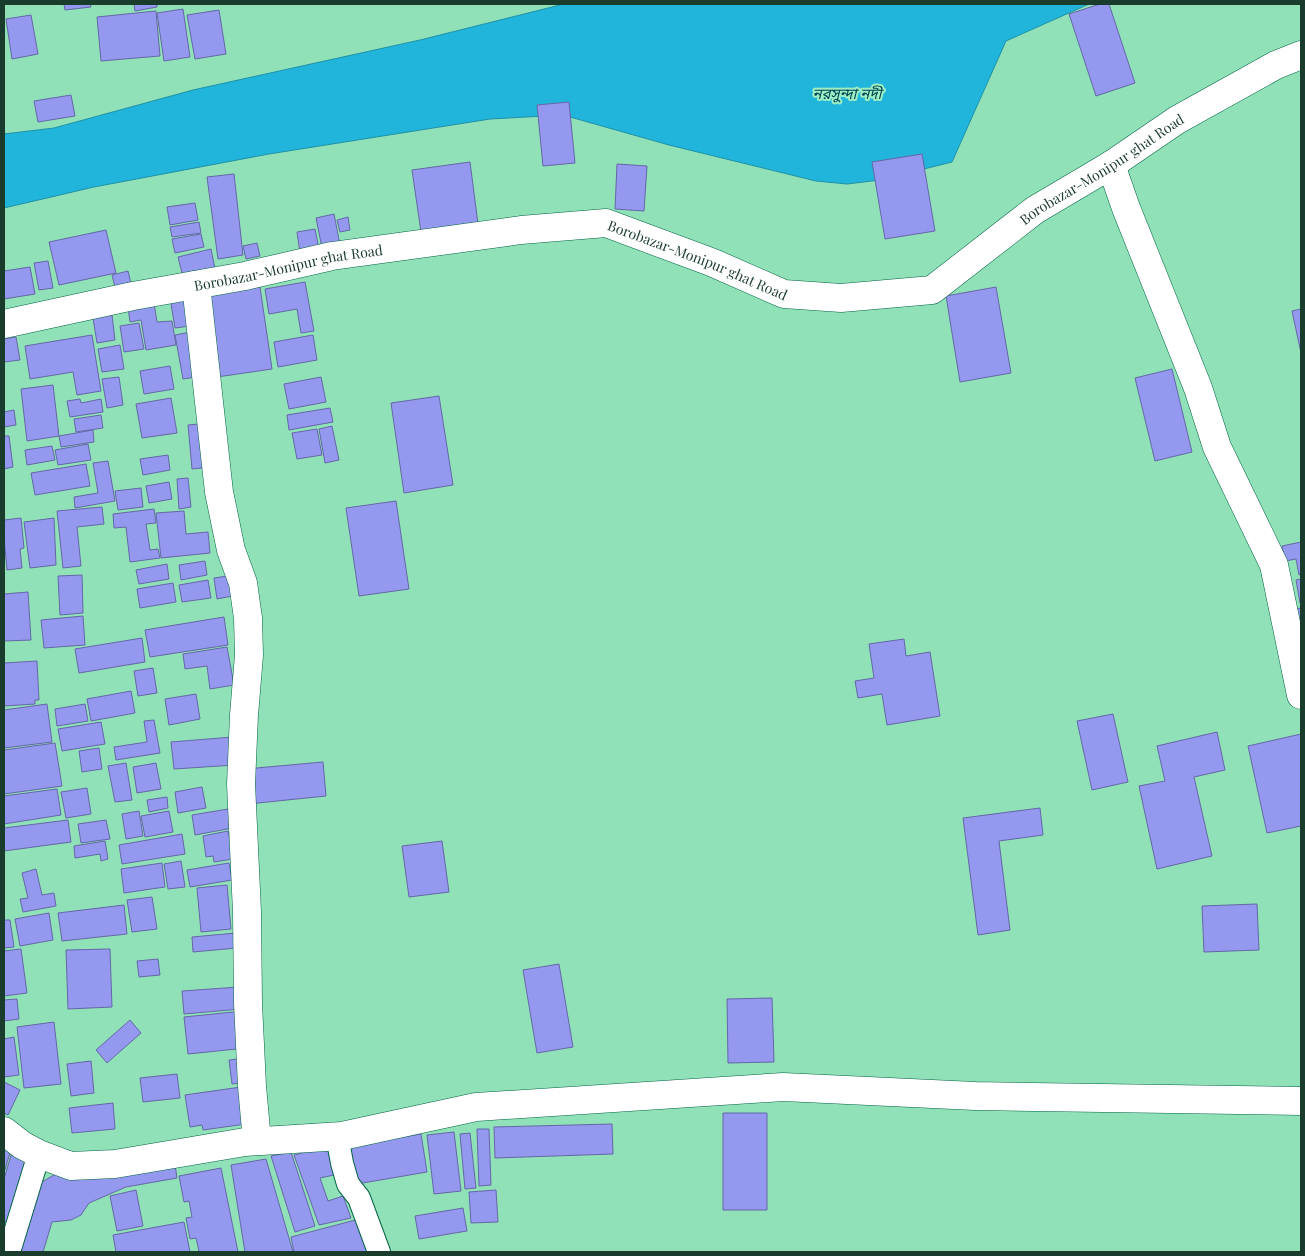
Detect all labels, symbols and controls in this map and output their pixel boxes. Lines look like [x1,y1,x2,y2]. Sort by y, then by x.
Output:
water label: নরসুন্দা নদী [812,83,885,103]
street label: Borobazar-Monipur ghat Road [1015,109,1187,228]
street label: Borobazar-Monipur ghat Road [605,215,791,304]
street label: Borobazar-Monipur ghat Road [192,240,384,294]

